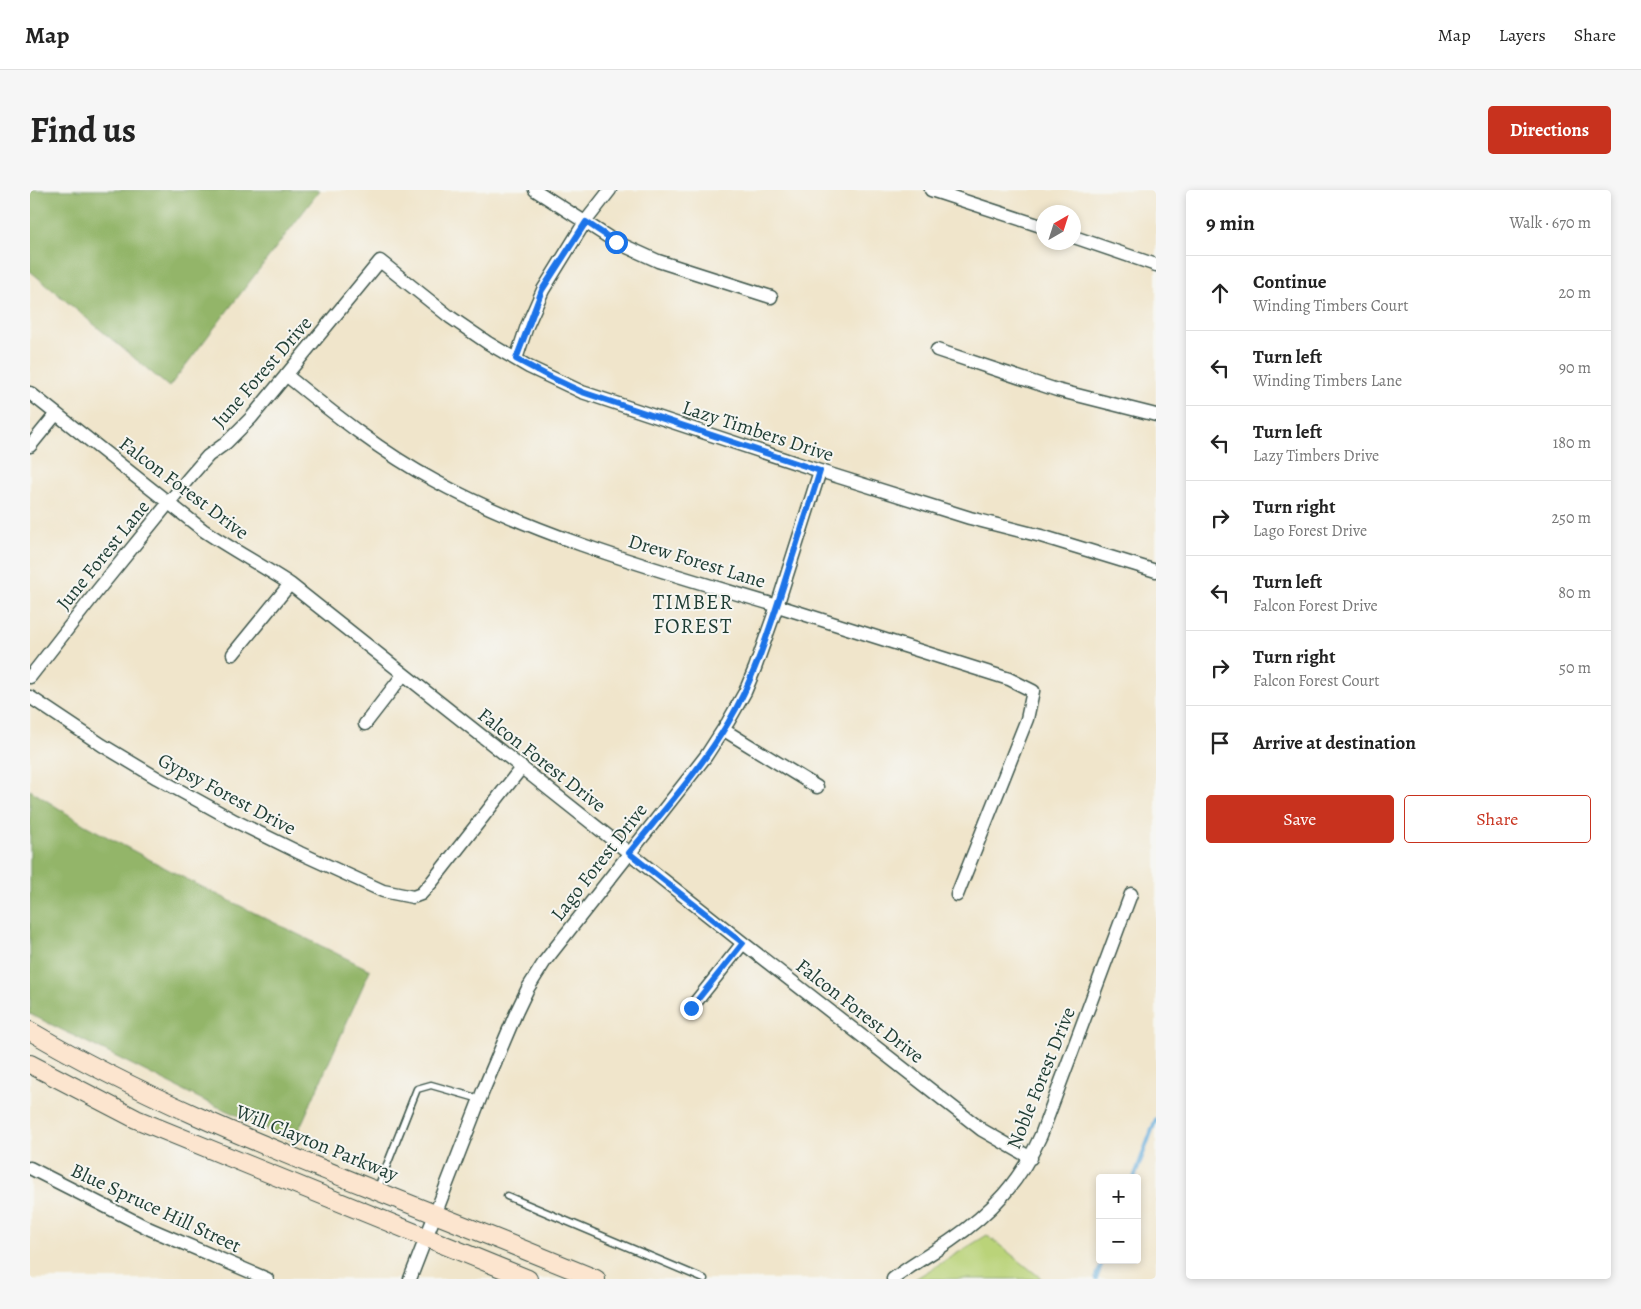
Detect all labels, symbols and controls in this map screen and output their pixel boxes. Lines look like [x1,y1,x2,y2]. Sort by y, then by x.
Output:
text: Map [25,19,69,51]
text: Map [1438,23,1471,47]
text: Layers [1499,23,1546,47]
text: Share [1574,23,1616,47]
text: Find us [30,106,136,154]
button: Directions [1488,106,1611,154]
north arrow [1036,205,1081,250]
text: 9 min [1206,209,1255,237]
text: Walk · 670 m [1509,212,1591,234]
route start [605,231,628,254]
text: Continue [1253,269,1327,295]
icon: ahead [1206,279,1234,307]
text: 20 m [1558,282,1591,304]
text: Winding Timbers Court [1253,295,1408,317]
street label: June Forest Drive [206,310,318,434]
text: Turn left [1253,344,1322,370]
icon: left [1206,354,1234,382]
text: 90 m [1559,357,1591,379]
text: Winding Timbers Lane [1253,370,1402,392]
street label: Lazy Timbers Drive [679,394,837,468]
text: Turn left [1253,419,1322,445]
icon: left [1206,429,1234,457]
street label: Falcon Forest Drive [114,430,254,546]
text: 180 m [1553,432,1591,454]
text: Lazy Timbers Drive [1253,445,1379,467]
street label: June Forest Lane [50,494,156,616]
text: Turn right [1253,494,1335,520]
icon: right [1206,504,1234,532]
text: 250 m [1552,507,1591,529]
text: Lago Forest Drive [1253,520,1367,542]
street label: Drew Forest Lane [625,527,769,595]
text: Turn left [1253,569,1322,595]
icon: left [1206,579,1234,607]
text: 80 m [1558,582,1591,604]
district label: TIMBER FOREST [653,588,733,640]
text: Falcon Forest Drive [1253,595,1378,617]
text: Turn right [1253,644,1335,670]
icon: right [1206,654,1234,682]
text: 50 m [1559,657,1591,679]
text: Falcon Forest Court [1253,670,1380,692]
street label: Falcon Forest Drive [472,701,612,819]
icon: arrive [1206,729,1234,757]
text: Arrive at destination [1253,730,1416,756]
street label: Gypsy Forest Drive [153,746,301,842]
button: Save [1206,795,1394,843]
button: Share [1404,795,1591,843]
street label: Lago Forest Drive [544,797,654,927]
street label: Falcon Forest Drive [790,952,930,1070]
route end [680,997,703,1020]
street label: Noble Forest Drive [1000,1003,1082,1153]
street label: Will Clayton Parkway [231,1098,403,1188]
street label: Blue Spruce Hill Street [67,1157,246,1259]
map controls [1096,1174,1141,1264]
button: + [1096,1174,1141,1219]
button: − [1096,1219,1141,1264]

